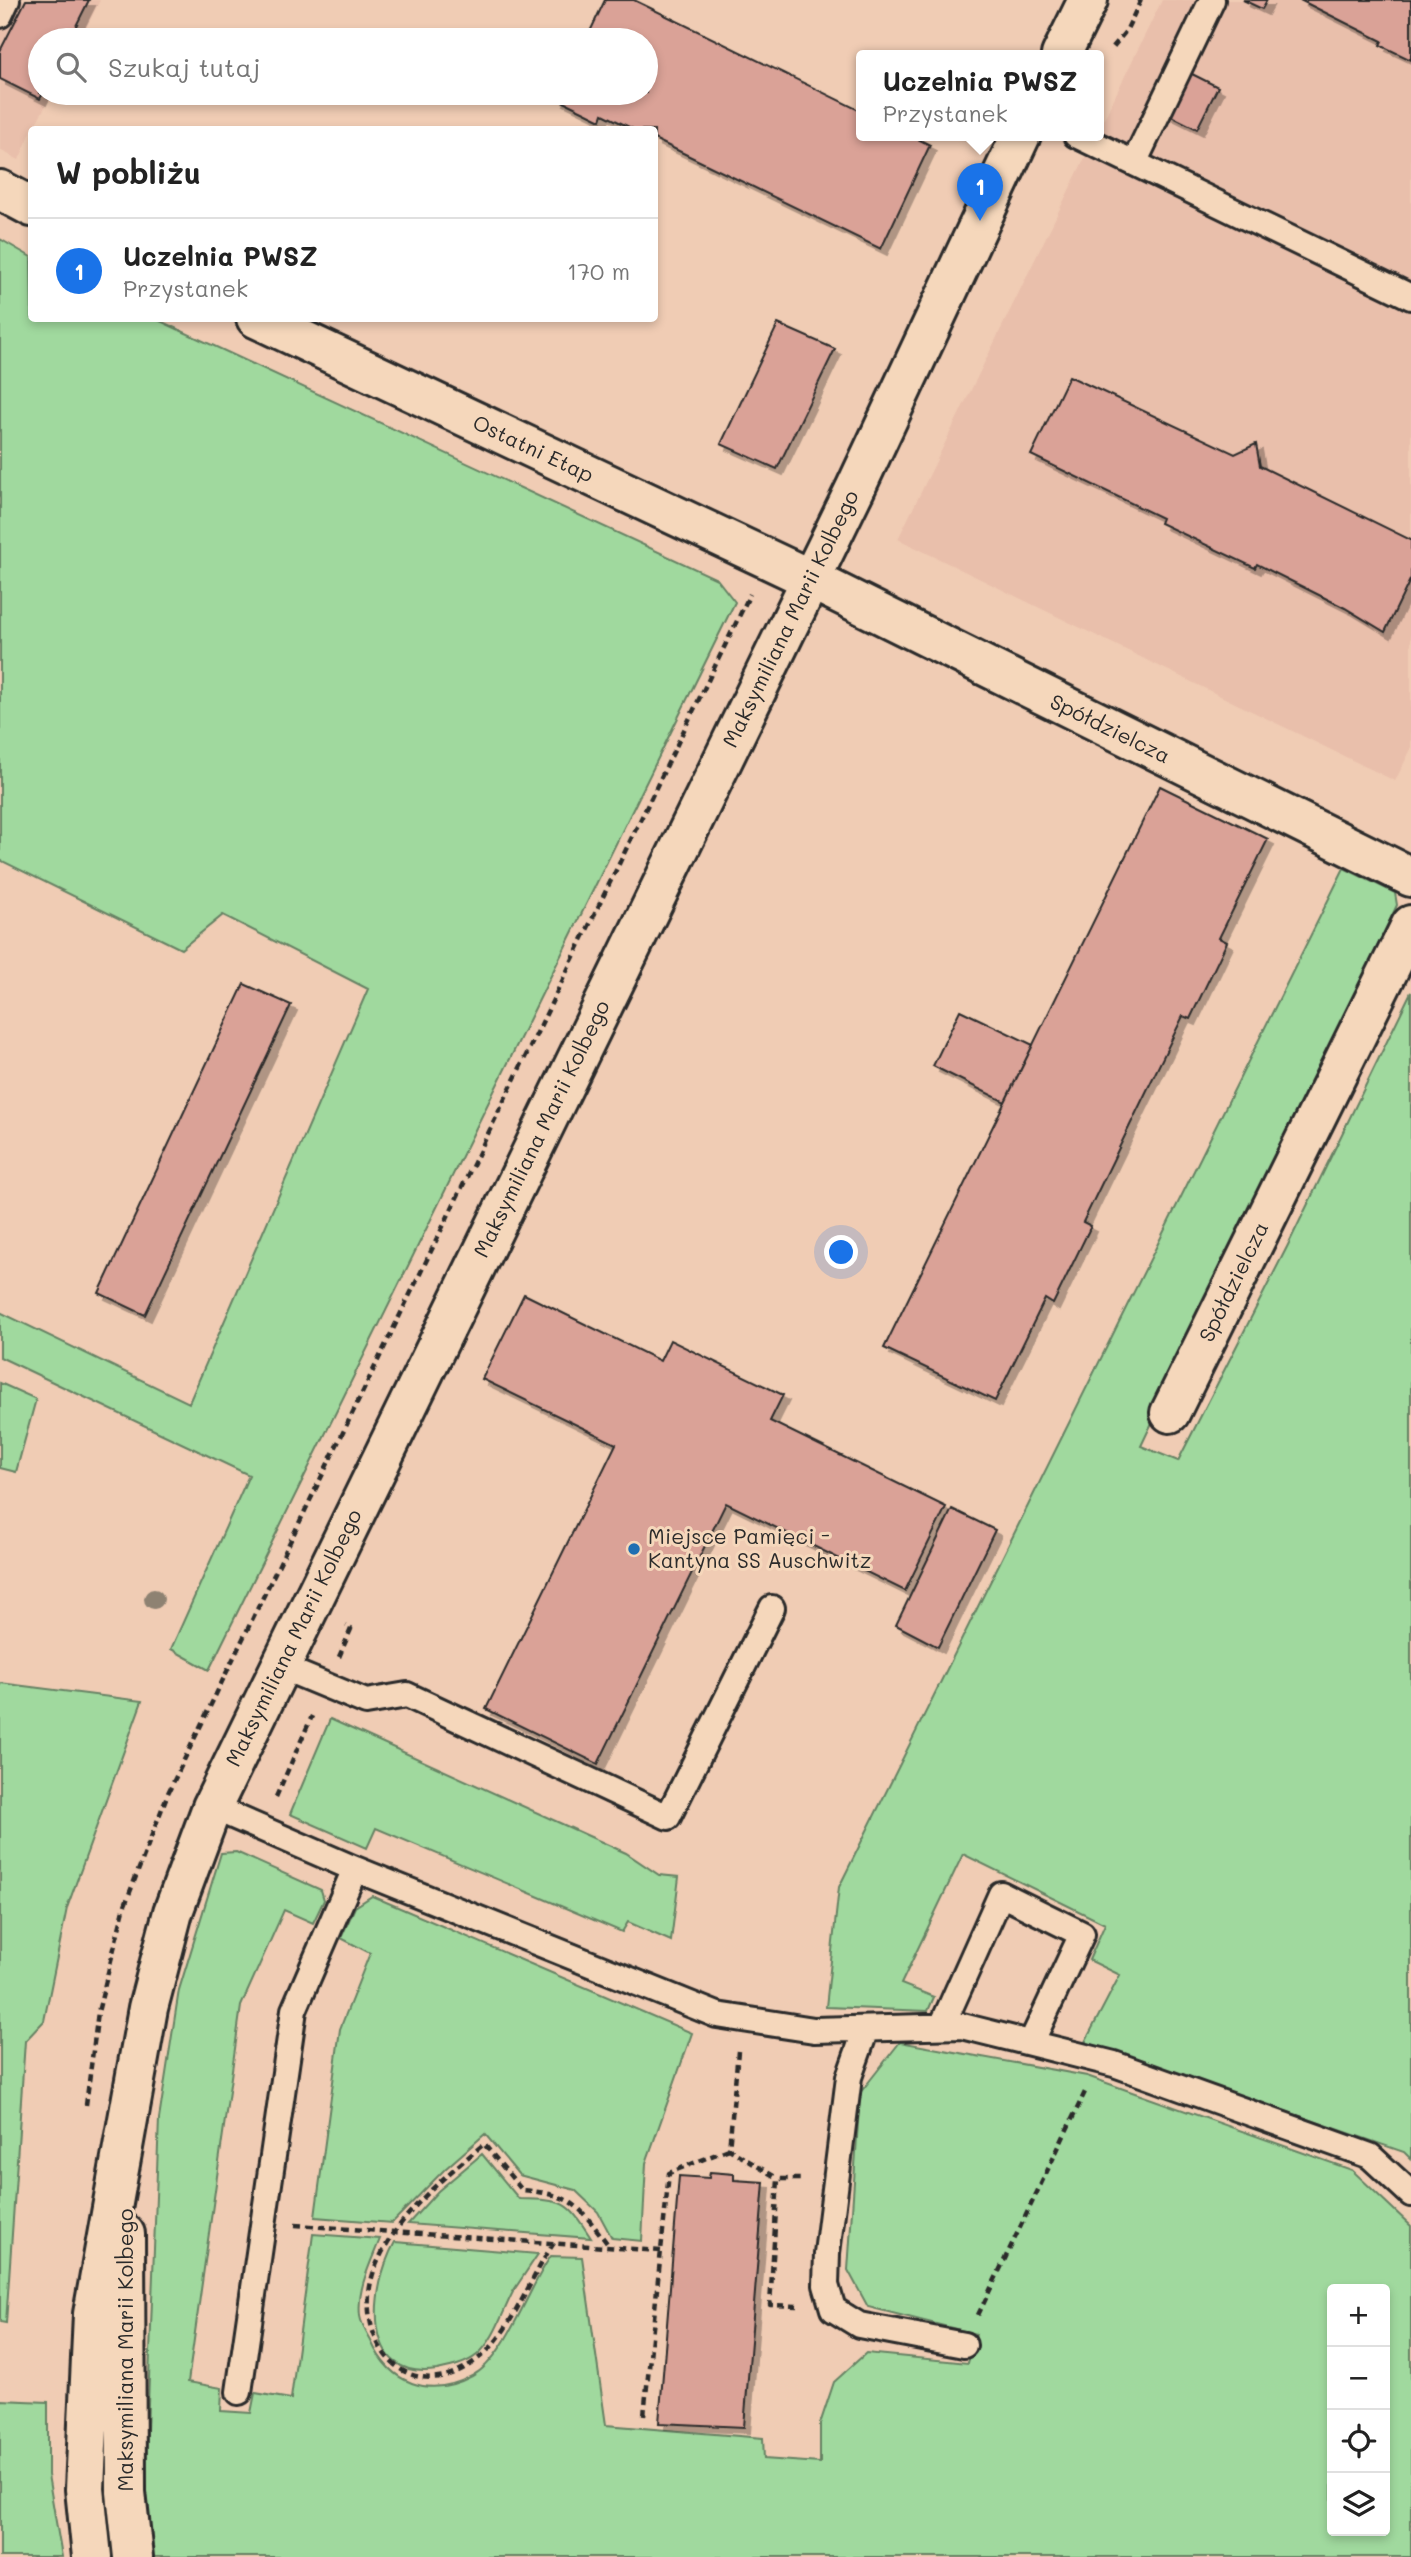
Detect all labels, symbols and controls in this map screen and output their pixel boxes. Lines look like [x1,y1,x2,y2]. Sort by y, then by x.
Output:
search box [28,28,658,105]
icon: search [52,48,90,86]
text: Szukaj tutaj [108,50,260,84]
popup [856,50,1104,141]
text: Uczelnia PWSZ [883,64,1077,98]
text: Przystanek [883,98,1008,128]
text: W pobliżu [56,152,201,192]
pin: 1 [957,163,1003,221]
text: Uczelnia PWSZ [123,239,318,273]
text: 1 [74,256,84,286]
text: 170 m [567,256,630,286]
text: Przystanek [123,273,248,303]
street label: Ostatni Etap [469,408,598,487]
street label: Maksymiliana Marii Kolbego [716,485,864,751]
street label: Spółdzielcza [1046,687,1175,768]
street label: Maksymiliana Marii Kolbego [467,995,615,1261]
street label: Spółdzielcza [1192,1217,1273,1346]
your location [824,1235,858,1269]
street label: Maksymiliana Marii Kolbego [219,1504,367,1770]
place label: Miejsce Pamięci - Kantyna SS Auschwitz [648,1522,872,1573]
marker: Miejsce Pamięci - Kantyna SS Auschwitz [626,1541,642,1557]
street label: Maksymiliana Marii Kolbego [111,2209,138,2491]
map controls [1327,2284,1390,2536]
button: + [1327,2284,1390,2347]
button: − [1327,2347,1390,2410]
button: locate [1327,2410,1390,2473]
button: layers [1327,2473,1390,2536]

